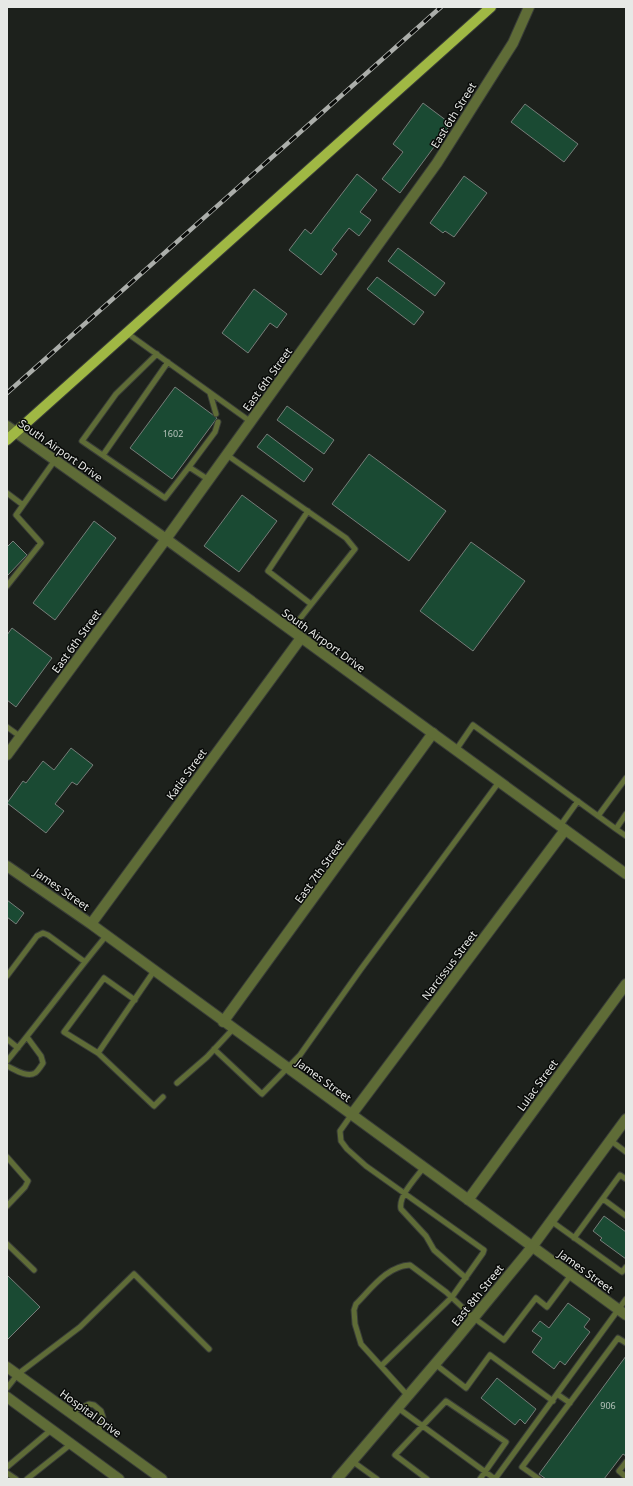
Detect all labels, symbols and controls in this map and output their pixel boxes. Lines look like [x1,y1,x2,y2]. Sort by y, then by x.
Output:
street label: East 6th Street [427,79,479,151]
street label: East 6th Street [239,344,295,414]
street label: South Airport Drive [16,415,106,485]
house number: 1602 [163,427,183,440]
street label: South Airport Drive [279,605,369,675]
street label: East 6th Street [48,606,104,676]
street label: Katie Street [162,745,210,803]
street label: East 7th Street [291,836,347,906]
street label: James Street [30,864,93,914]
street label: Narcissus Street [418,927,480,1003]
street label: James Street [293,1054,355,1105]
street label: Lulac Street [513,1056,561,1114]
street label: James Street [555,1245,617,1296]
street label: East 8th Street [448,1261,506,1329]
street label: Hospital Drive [57,1386,125,1440]
house number: 906 [600,1399,616,1412]

